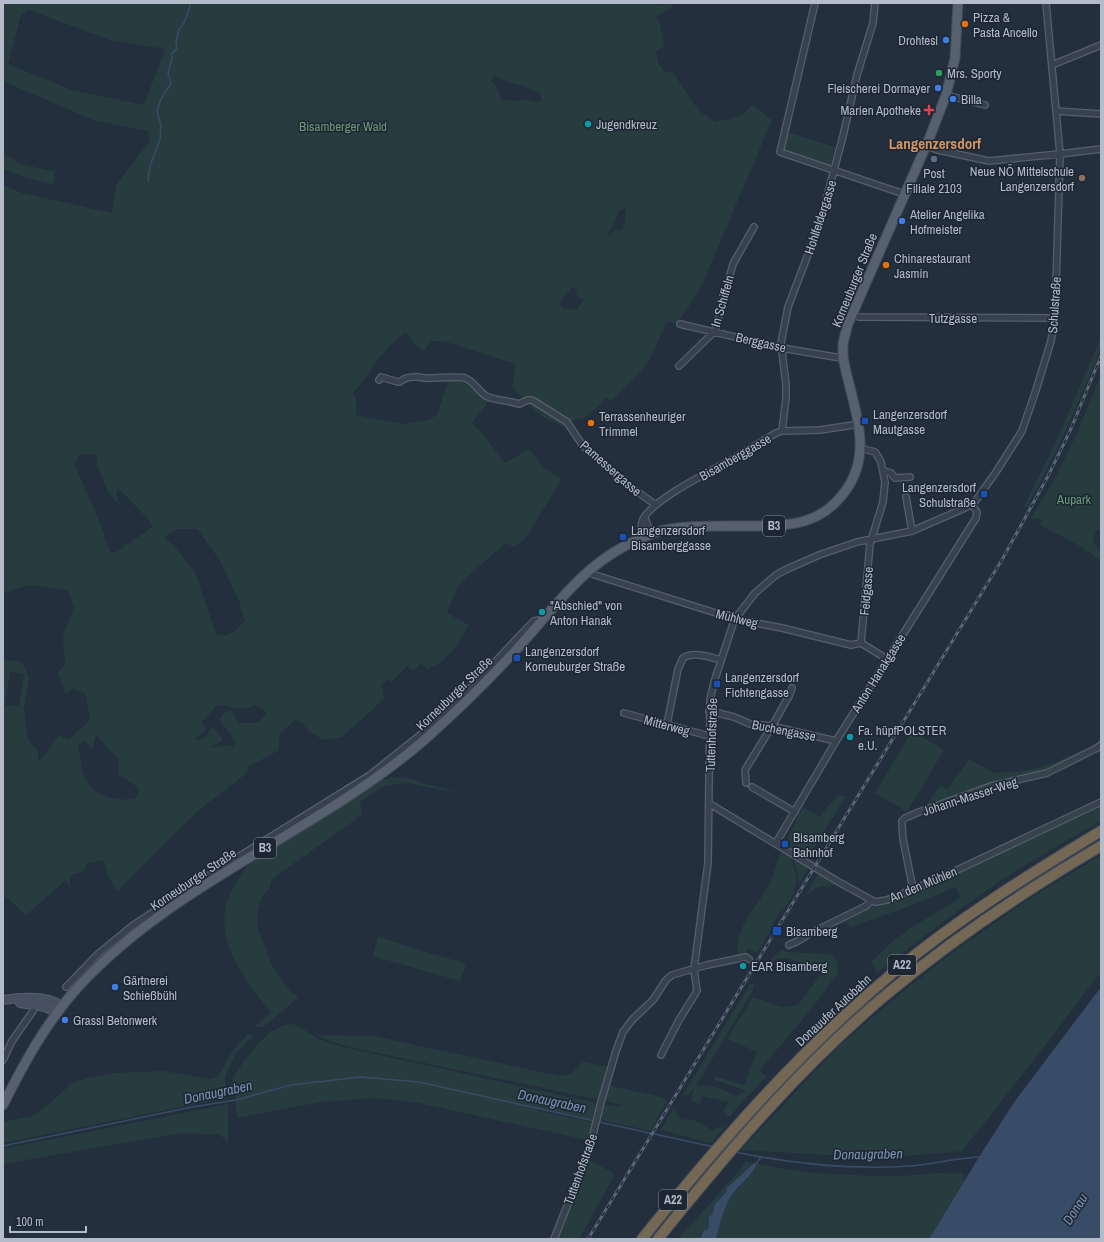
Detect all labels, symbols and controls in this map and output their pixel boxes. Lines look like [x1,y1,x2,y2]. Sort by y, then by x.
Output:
place label: Pizza & Pasta Ancello [973,9,1038,41]
marker: Pizza & Pasta Ancello [960,19,970,29]
place label: Drohtesl [898,32,938,49]
marker: Drohtesl [941,35,951,45]
place label: Mrs. Sporty [947,65,1002,82]
marker: Mrs. Sporty [934,68,944,78]
place label: Fleischerei Dormayer [828,80,930,97]
marker: Fleischerei Dormayer [933,83,943,93]
place label: Billa [961,91,982,108]
marker: Billa [948,94,958,104]
place label: Marien Apotheke [840,102,921,119]
marker: Marien Apotheke [924,105,934,115]
place label: Jugendkreuz [596,116,657,133]
park label: Bisamberger Wald [299,118,387,135]
marker: Jugendkreuz [583,119,593,129]
district label: Langenzersdorf [889,133,982,154]
marker: Post Filiale 2103 [929,154,939,164]
place label: Neue NÖ Mittelschule Langenzersdorf [970,163,1074,195]
place label: Post Filiale 2103 [906,165,962,197]
marker: Neue NÖ Mittelschule Langenzersdorf [1077,173,1087,183]
street label: Hohlfeldergasse [800,178,840,256]
place label: Atelier Angelika Hofmeister [909,206,985,238]
marker: Atelier Angelika Hofmeister [897,216,907,226]
street label: Korneuburger Straße [828,231,881,330]
place label: Chinarestaurant Jasmin [894,250,970,282]
marker: Chinarestaurant Jasmin [881,260,891,270]
street label: In Schiffeln [707,273,738,329]
street label: Schulstraße [1044,276,1065,334]
street label: Tutzgasse [929,310,977,327]
street label: Berggasse [734,328,788,357]
place label: Langenzersdorf Mautgasse [873,406,947,438]
place label: Terrassenheuriger Trimmel [599,408,686,440]
marker: Langenzersdorf Mautgasse [860,416,870,426]
marker: Terrassenheuriger Trimmel [586,418,596,428]
street label: Bisamberggasse [696,430,774,485]
street label: Pamessergasse [576,437,645,500]
place label: Langenzersdorf Schulstraße [902,479,976,511]
marker: Langenzersdorf Schulstraße [979,489,989,499]
park label: Aupark [1056,491,1092,508]
road number: B3 [763,516,785,536]
place label: Langenzersdorf Bisamberggasse [631,522,711,554]
marker: Langenzersdorf Bisamberggasse [618,532,628,542]
street label: Feldgasse [856,566,877,616]
place label: "Abschied" von Anton Hanak [549,597,622,629]
street label: Mühlweg [714,605,760,632]
marker: "Abschied" von Anton Hanak [537,607,547,617]
street label: Anton Hanakgasse [847,631,910,717]
place label: Langenzersdorf Korneuburger Straße [525,643,625,675]
street label: Korneuburger Straße [412,652,496,734]
marker: Langenzersdorf Korneuburger Straße [512,653,522,663]
place label: Langenzersdorf Fichtengasse [725,669,799,701]
marker: Langenzersdorf Fichtengasse [712,679,722,689]
street label: Tuttenhofstraße [702,698,721,772]
street label: Mitterweg [642,711,692,740]
street label: Buchengasse [751,716,817,745]
place label: Fa. hüpfPOLSTER e.U. [858,722,947,754]
marker: Fa. hüpfPOLSTER e.U. [845,732,855,742]
street label: Johann-Masser-Weg [921,773,1020,820]
place label: Bisamberg Bahnhof [793,829,845,861]
road number: B3 [254,838,276,858]
marker: Bisamberg Bahnhof [780,839,790,849]
street label: Korneuburger Straße [147,844,240,914]
street label: An den Mühlen [886,863,960,907]
place label: Bisamberg [786,923,838,940]
marker: Bisamberg [771,925,783,937]
road number: A22 [888,955,916,975]
place label: EAR Bisamberg [751,958,827,975]
marker: EAR Bisamberg [738,961,748,971]
street label: Donauufer Autobahn [792,971,875,1050]
place label: Gärtnerei Schießbühl [123,972,177,1004]
marker: Gärtnerei Schießbühl [110,982,120,992]
place label: Grassl Betonwerk [73,1012,158,1029]
marker: Grassl Betonwerk [60,1015,70,1025]
water label: Donaugraben [182,1076,254,1108]
water label: Donaugraben [516,1085,588,1117]
street label: Tuttenhofstraße [560,1131,601,1207]
water label: Donaugraben [833,1144,903,1164]
water label: Donau [1058,1189,1092,1228]
road number: A22 [659,1190,687,1210]
scale bar [10,1208,86,1234]
text: 100 m [16,1214,43,1230]

